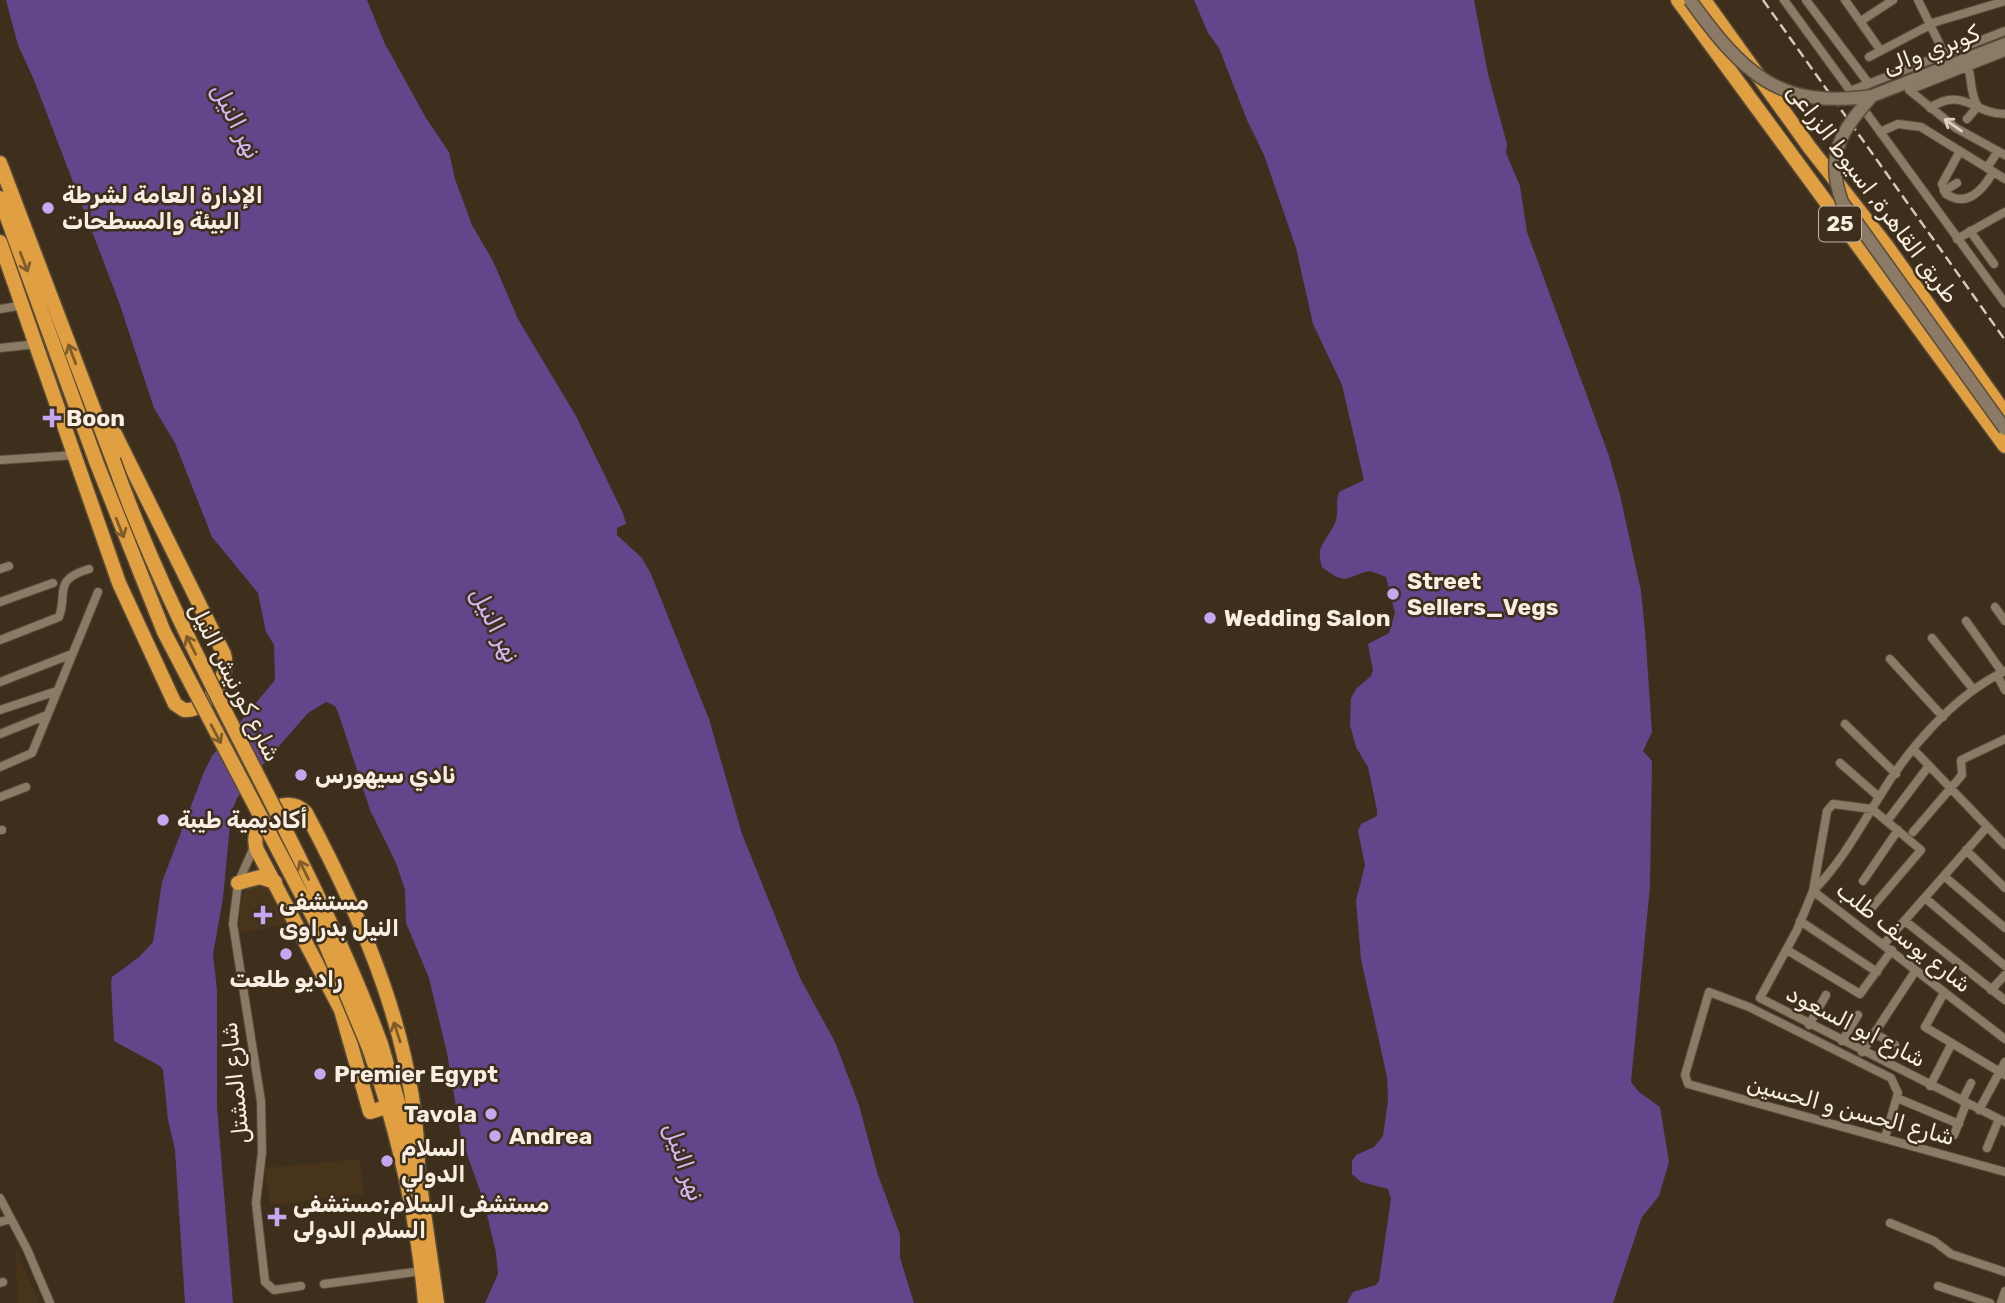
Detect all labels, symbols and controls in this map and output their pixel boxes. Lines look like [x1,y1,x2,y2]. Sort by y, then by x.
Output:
street label: كوبري والى [1879,19,1985,84]
street label: طريق القاهرة, اسيوط الزراعى [1781,78,1965,308]
water label: نهر النيل [205,79,267,163]
one-way arrow [1944,118,1964,132]
place label: الإدارة العامة لشرطة البيئة والمسطحات [62,181,263,235]
marker: الإدارة العامة لشرطة البيئة والمسطحات [40,200,56,216]
road number: 25 [1819,206,1861,242]
one-way arrow [19,250,31,272]
one-way arrow [65,343,77,365]
place label: Boon [66,404,125,432]
marker: Boon [44,410,60,426]
one-way arrow [115,517,128,538]
place label: Street Sellers_Vegs [1407,567,1559,621]
water label: نهر النيل [464,583,526,667]
marker: Street Sellers_Vegs [1385,586,1401,602]
street label: شارع كورنيش النيل [181,598,287,767]
place label: Wedding Salon [1224,604,1390,632]
marker: Wedding Salon [1202,610,1218,626]
one-way arrow [183,635,197,656]
one-way arrow [210,723,224,744]
place label: نادي سيهورس [315,761,455,792]
marker: نادي سيهورس [293,767,309,783]
place label: أكاديمية طيبة [177,806,308,834]
marker: أكاديمية طيبة [155,812,171,828]
one-way arrow [297,860,311,881]
street label: شارع يوسف طلب [1830,875,1977,1000]
place label: مستشفى النيل بدراوى [279,888,399,942]
marker: مستشفى النيل بدراوى [253,905,273,925]
marker: راديو طلعت [278,946,294,962]
place label: راديو طلعت [229,965,343,993]
street label: شارع ابو السعود [1781,979,1930,1075]
street label: شارع المشتل [215,1020,257,1145]
one-way arrow [389,1021,402,1043]
place label: Premier Egypt [334,1060,498,1088]
marker: Premier Egypt [312,1066,328,1082]
street label: شارع الحسن و الحسين [1744,1069,1958,1153]
place label: Tavola [404,1100,477,1128]
marker: Tavola [483,1106,499,1122]
water label: نهر النيل [658,1119,710,1205]
place label: Andrea [509,1122,592,1150]
marker: Andrea [487,1128,503,1144]
place label: السلام الدولي [401,1134,466,1192]
marker: السلام الدولي [379,1153,395,1169]
place label: مستشفى السلام;مستشفى السلام الدولى [293,1190,549,1245]
marker: مستشفى السلام;مستشفى السلام الدولى [267,1207,287,1227]

